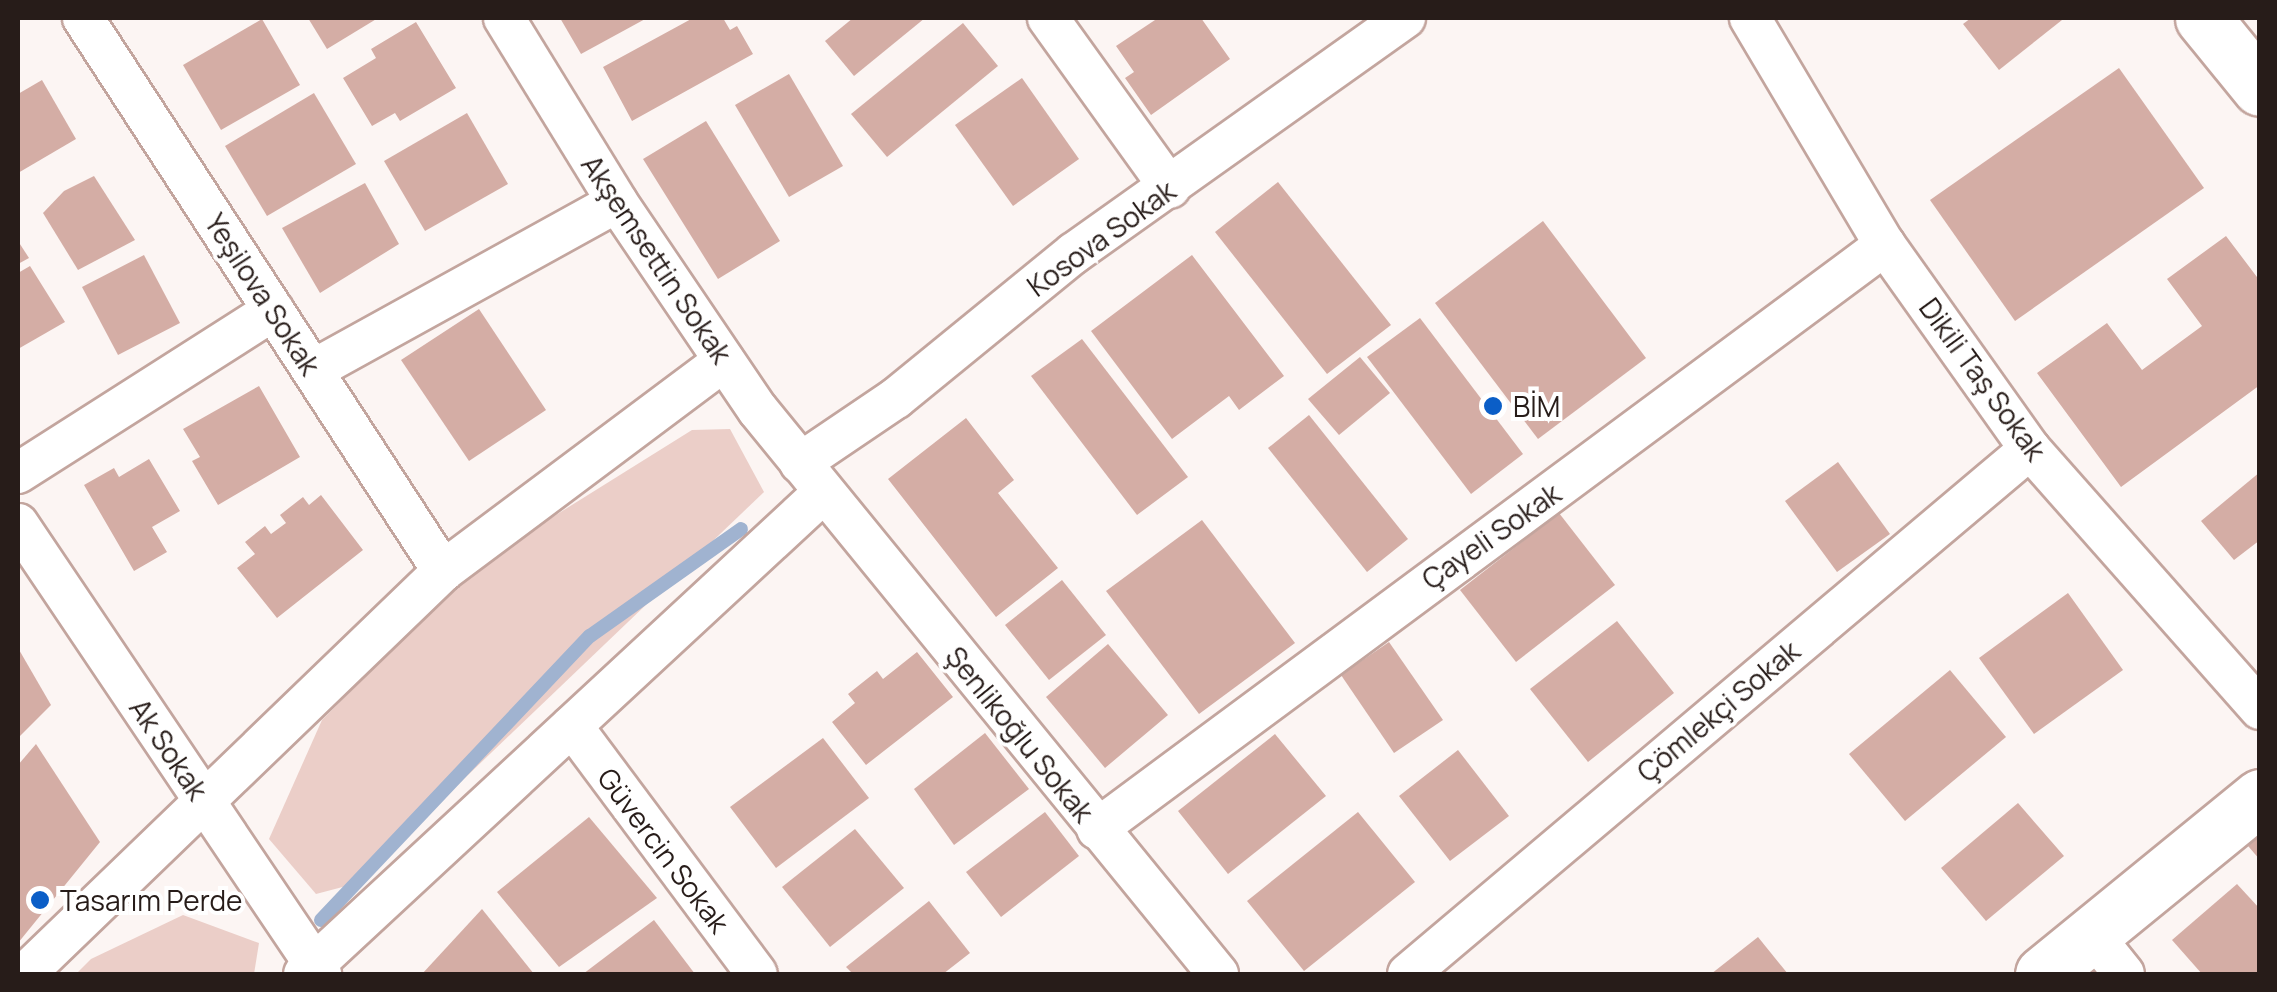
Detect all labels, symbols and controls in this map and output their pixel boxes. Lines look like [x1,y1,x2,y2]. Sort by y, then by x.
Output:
street label: Akşemsettin Sokak [575,149,739,369]
street label: Kosova Sokak [1021,173,1181,303]
street label: Yeşilova Sokak [198,207,328,381]
street label: Dikili Taş Sokak [1913,291,2053,467]
place label: BİM [1513,389,1560,423]
marker: BİM [1482,395,1504,417]
street label: Çayeli Sokak [1415,476,1567,596]
street label: Çömlekçi Sokak [1630,633,1806,789]
street label: Şenlikoğlu Sokak [939,640,1101,828]
street label: Ak Sokak [123,692,215,806]
street label: Güvercin Sokak [591,761,737,939]
place label: Tasarım Perde [60,883,242,917]
marker: Tasarım Perde [29,889,51,911]

